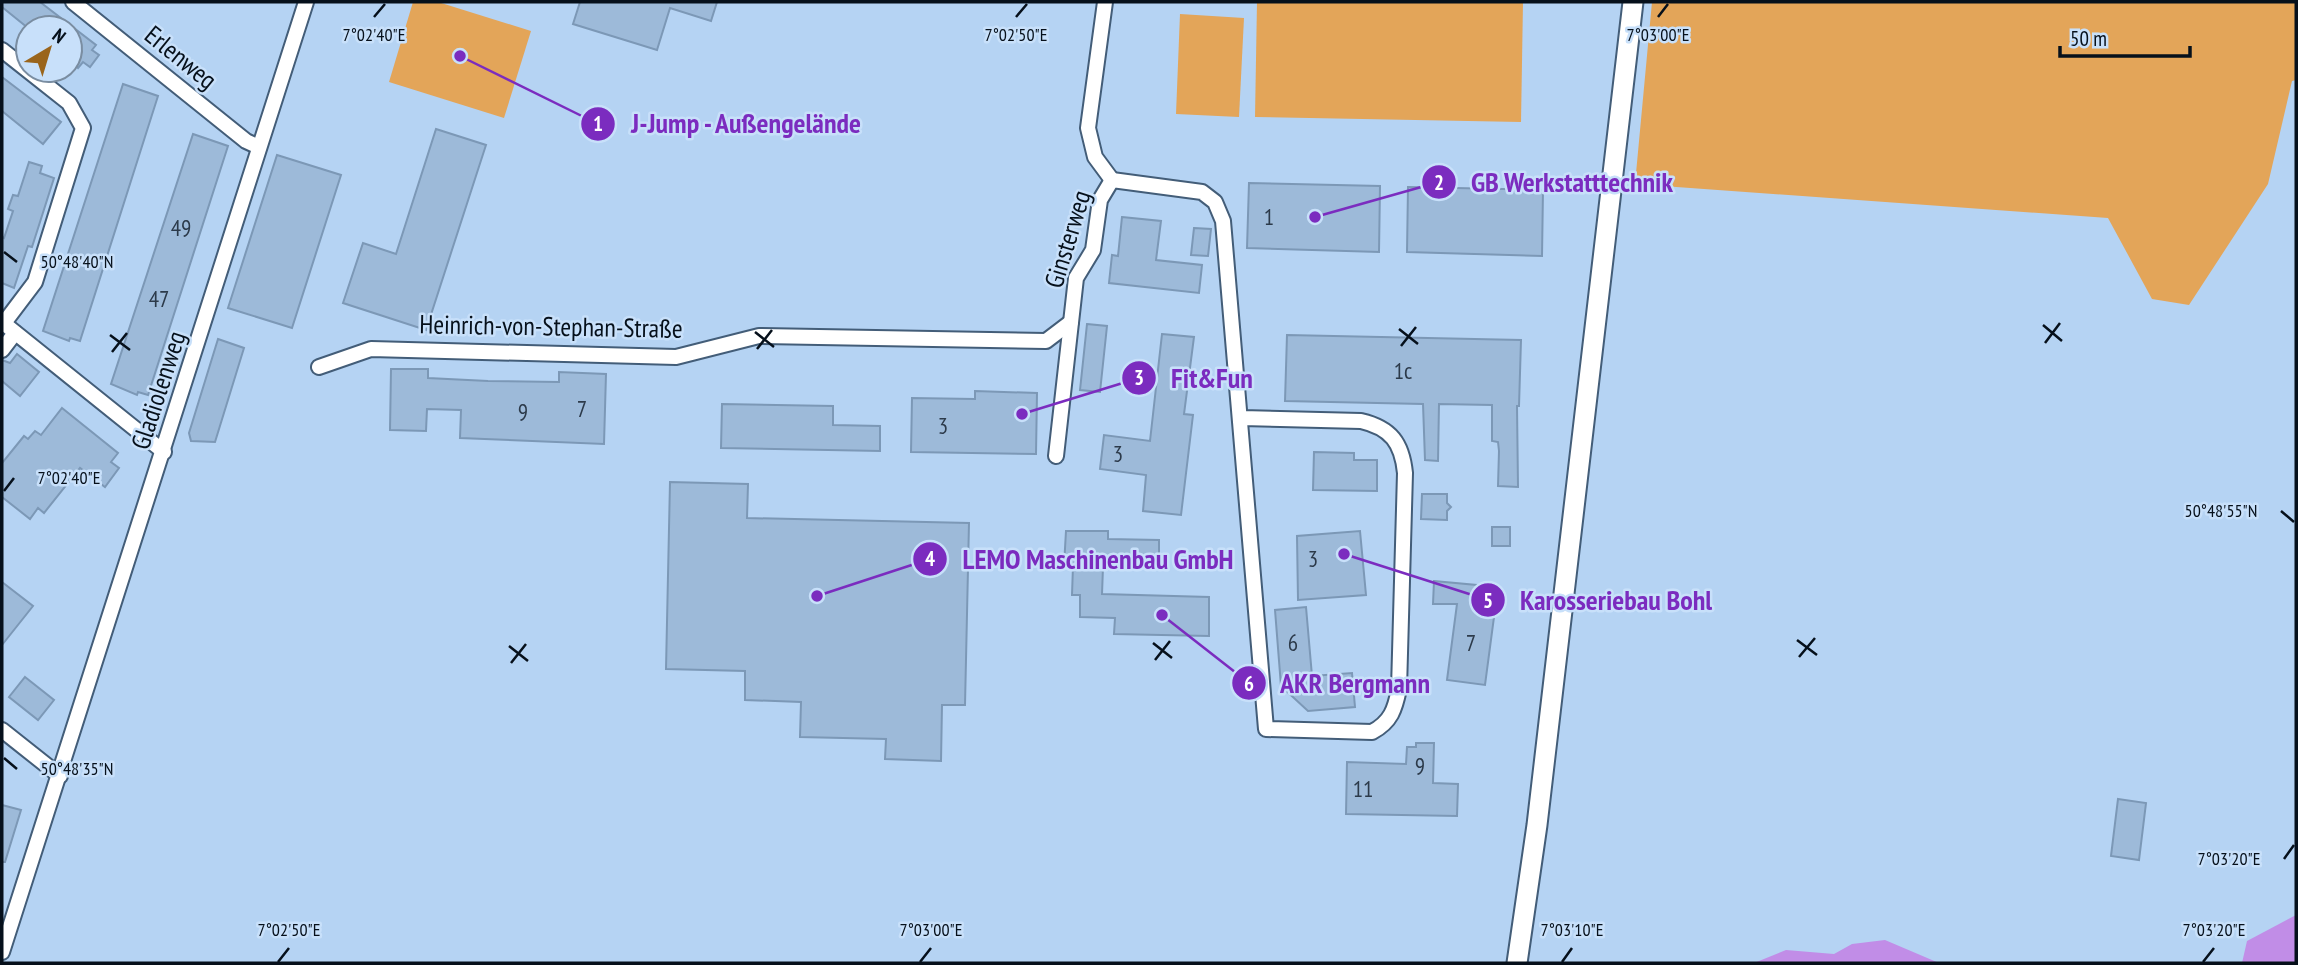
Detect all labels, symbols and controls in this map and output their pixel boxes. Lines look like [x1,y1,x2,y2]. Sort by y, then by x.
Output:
north arrow [14,14,84,84]
scale bar [2060,14,2190,58]
street label: Erlenweg [138,18,224,96]
text: N [48,23,71,48]
text: 7°02'40"E [343,23,405,46]
text: 7°02'50"E [985,23,1047,46]
text: 7°03'00"E [1627,23,1689,46]
text: 50 m [2070,25,2107,52]
callout: J-Jump - Außengelände [580,99,877,148]
text: J-Jump - Außengelände [630,104,861,141]
text: 1 [593,110,603,137]
callout: GB Werkstatttechnik [1422,158,1687,207]
text: GB Werkstatttechnik [1471,163,1673,200]
text: 2 [1434,169,1444,196]
street label: Ginsterweg [1037,186,1097,292]
house number: 1 [1264,202,1274,231]
house number: 49 [171,213,191,242]
text: 50°48'40"N [41,250,113,273]
house number: 47 [149,284,169,313]
street label: Heinrich-von-Stephan-Straße [419,307,683,345]
street label: Gladiolenweg [123,327,193,453]
callout: Fit&Fun [1122,353,1267,402]
house number: 1c [1394,356,1412,385]
text: Fit&Fun [1171,359,1253,396]
text: 3 [1134,364,1144,391]
house number: 7 [577,394,587,423]
house number: 9 [518,397,528,426]
house number: 3 [938,411,948,440]
house number: 3 [1113,439,1123,468]
text: 7°02'40"E [38,466,100,489]
text: 50°48'55"N [2185,499,2257,522]
callout: LEMO Maschinenbau GmbH [913,534,1248,583]
text: LEMO Maschinenbau GmbH [963,540,1233,577]
house number: 3 [1308,544,1318,573]
text: 4 [925,545,935,572]
callout: Karosseriebau Bohl [1471,576,1726,625]
text: Karosseriebau Bohl [1520,581,1712,618]
text: 5 [1483,587,1493,614]
house number: 6 [1288,628,1298,657]
house number: 7 [1466,628,1476,657]
callout: AKR Bergmann [1231,659,1444,708]
text: AKR Bergmann [1279,664,1430,701]
text: 6 [1244,670,1254,697]
house number: 9 [1415,751,1425,780]
text: 50°48'35"N [41,757,113,780]
house number: 11 [1353,774,1373,803]
text: 7°03'20"E [2198,847,2260,870]
text: 7°02'50"E [258,918,320,941]
text: 7°03'00"E [900,918,962,941]
text: 7°03'10"E [1541,918,1603,941]
text: 7°03'20"E [2183,918,2245,941]

